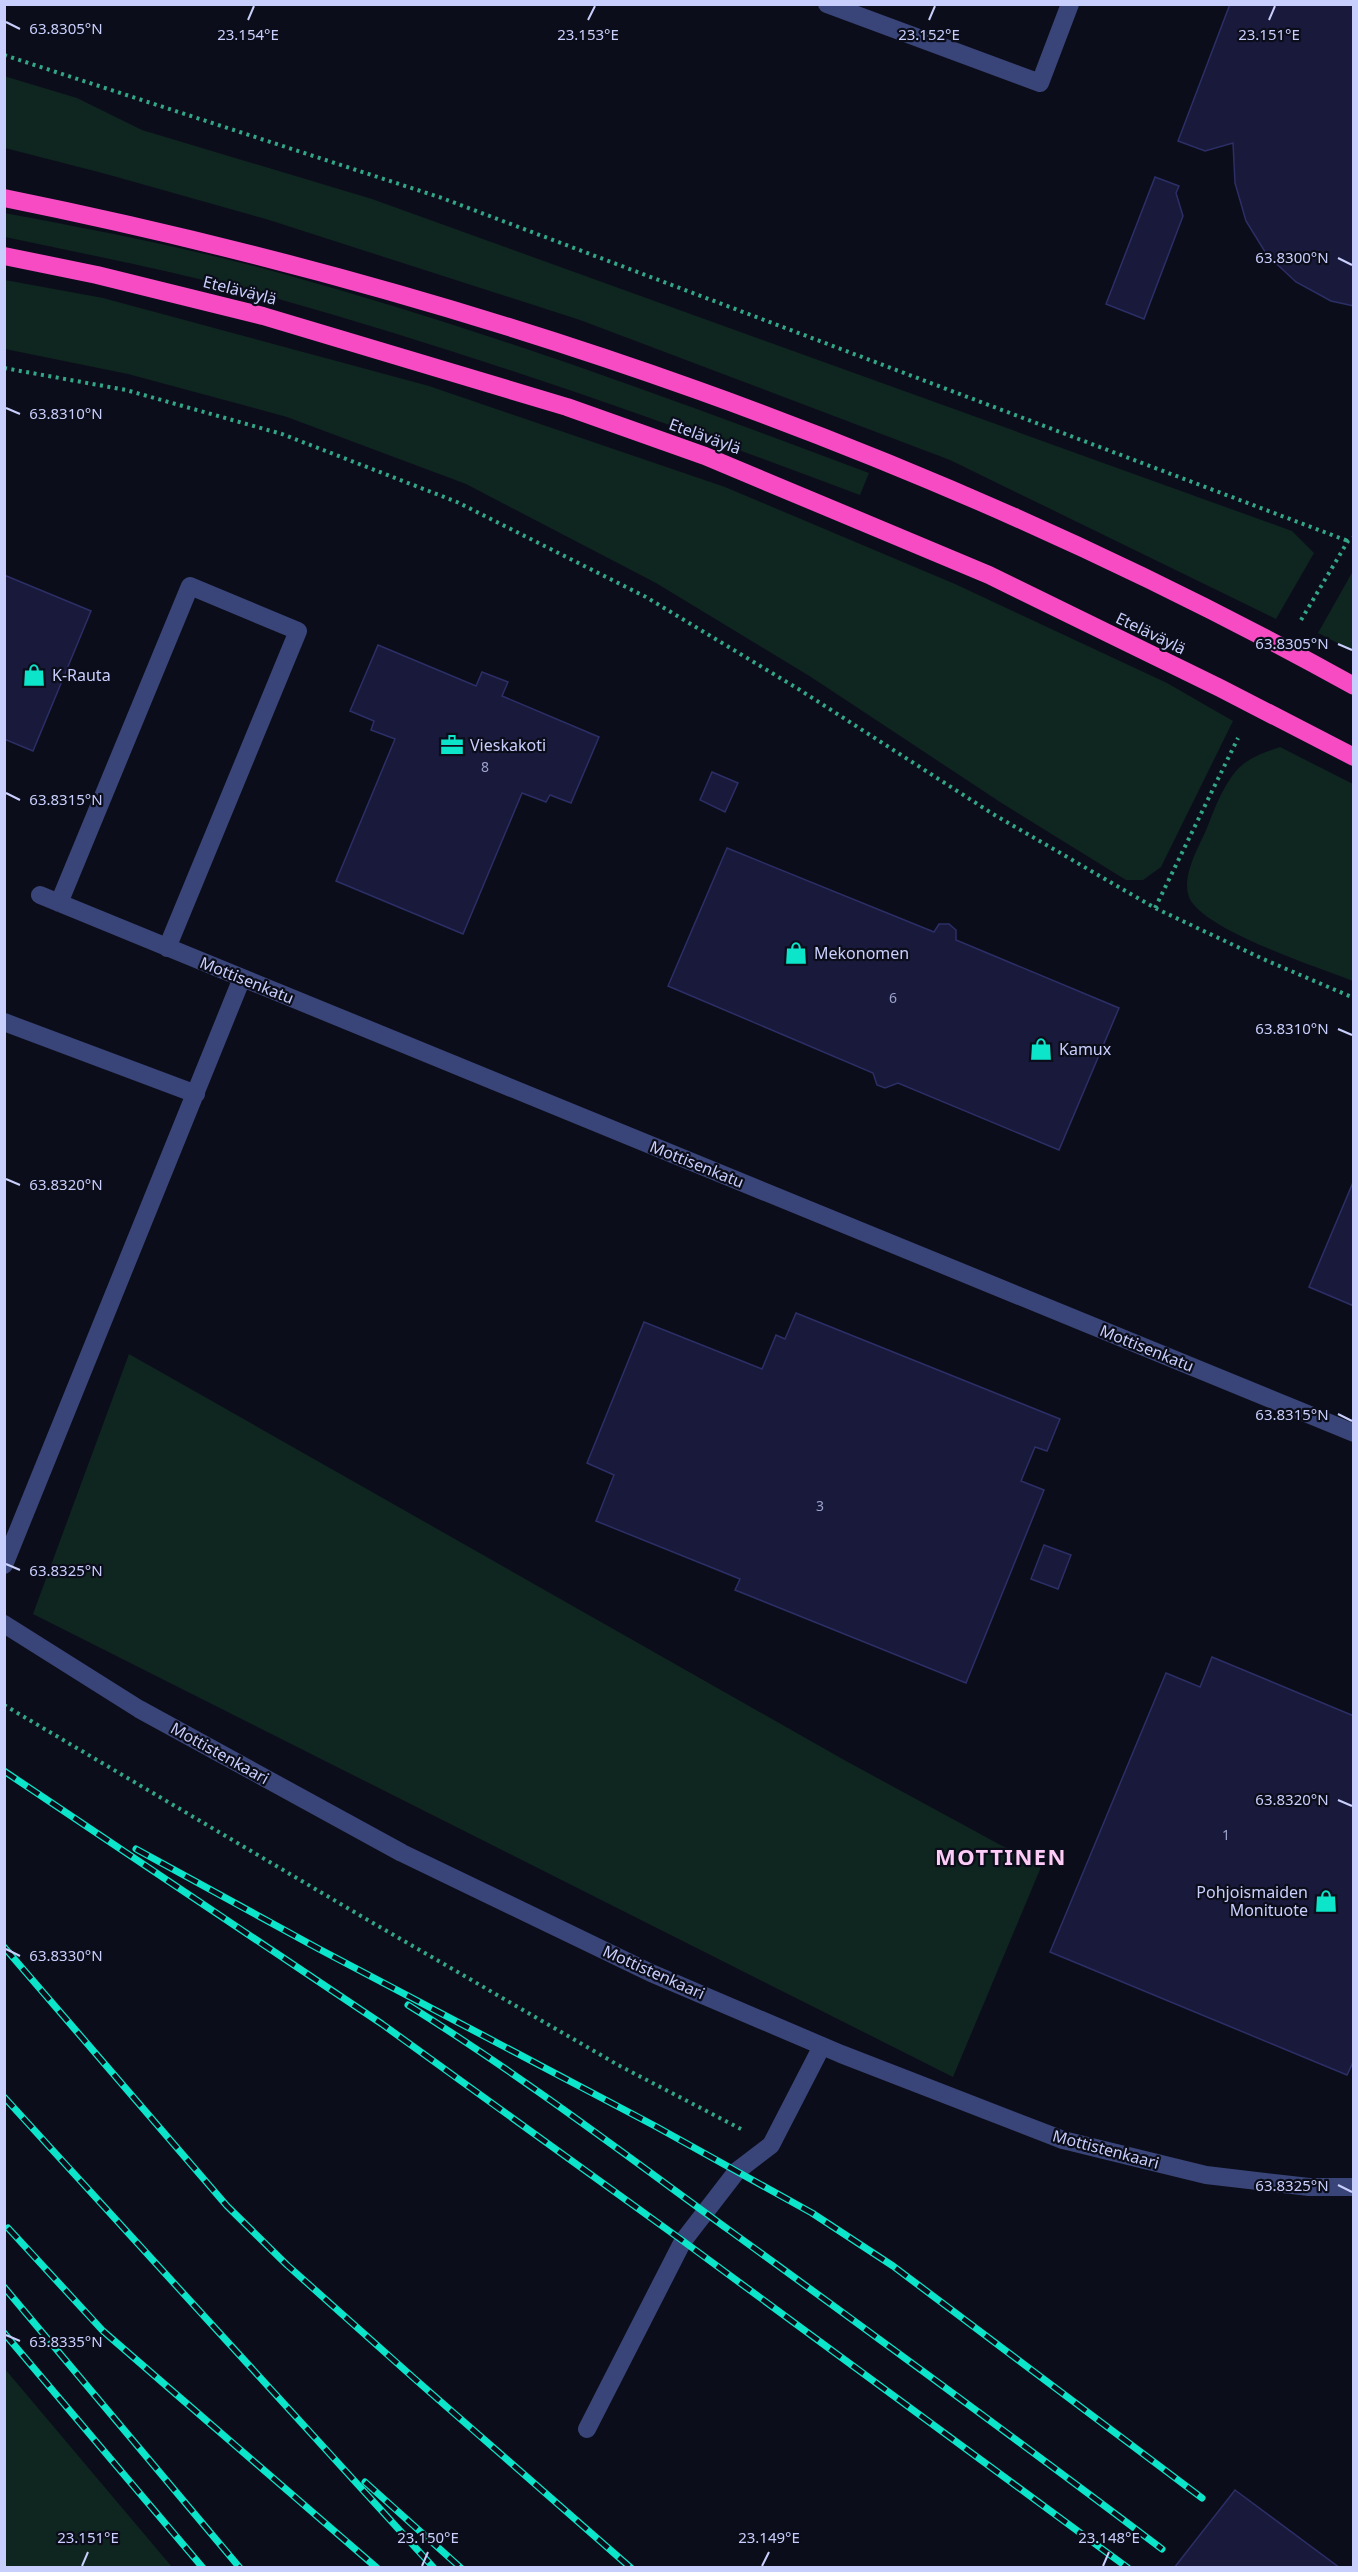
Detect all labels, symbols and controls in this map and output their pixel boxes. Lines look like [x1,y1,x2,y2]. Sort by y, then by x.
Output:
text: 63.8305°N [29,18,103,38]
text: 23.154°E [217,24,279,44]
text: 23.153°E [557,24,619,44]
text: 23.152°E [898,24,960,44]
text: 23.151°E [1238,24,1300,44]
text: 63.8300°N [1255,247,1329,267]
street label: Eteläväylä [201,270,279,310]
text: 63.8310°N [29,403,103,423]
street label: Eteläväylä [666,413,744,459]
street label: Eteläväylä [1112,607,1190,659]
text: 63.8305°N [1255,633,1329,653]
shop icon: K-Rauta [21,662,47,688]
place label: K-Rauta [52,664,111,686]
office icon: Vieskakoti [439,732,465,758]
place label: Vieskakoti [470,734,546,756]
house number: 8 [481,757,489,776]
text: 63.8315°N [29,789,103,809]
shop icon: Mekonomen [783,940,809,966]
place label: Mekonomen [814,942,909,964]
street label: Mottisenkatu [197,951,297,1009]
house number: 6 [889,988,897,1007]
text: 63.8310°N [1255,1018,1329,1038]
shop icon: Kamux [1028,1036,1054,1062]
place label: Kamux [1059,1038,1112,1060]
street label: Mottisenkatu [647,1135,747,1193]
text: 63.8320°N [29,1174,103,1194]
street label: Mottisenkatu [1097,1319,1197,1377]
text: 63.8315°N [1255,1404,1329,1424]
house number: 3 [816,1496,824,1515]
text: 63.8325°N [29,1560,103,1580]
street label: Mottistenkaari [167,1717,273,1789]
text: 63.8320°N [1255,1789,1329,1809]
house number: 1 [1222,1825,1230,1844]
district label: MOTTINEN [935,1841,1067,1871]
place label: Pohjoismaiden Monituote [1196,1881,1308,1921]
shop icon: Pohjoismaiden Monituote [1313,1888,1339,1914]
street label: Mottistenkaari [600,1940,708,2004]
text: 63.8330°N [29,1945,103,1965]
street label: Mottistenkaari [1050,2124,1162,2174]
text: 63.8325°N [1255,2175,1329,2195]
text: 63.8335°N [29,2331,103,2351]
text: 23.151°E [57,2527,119,2547]
text: 23.150°E [397,2527,459,2547]
text: 23.149°E [738,2527,800,2547]
text: 23.148°E [1078,2527,1140,2547]

